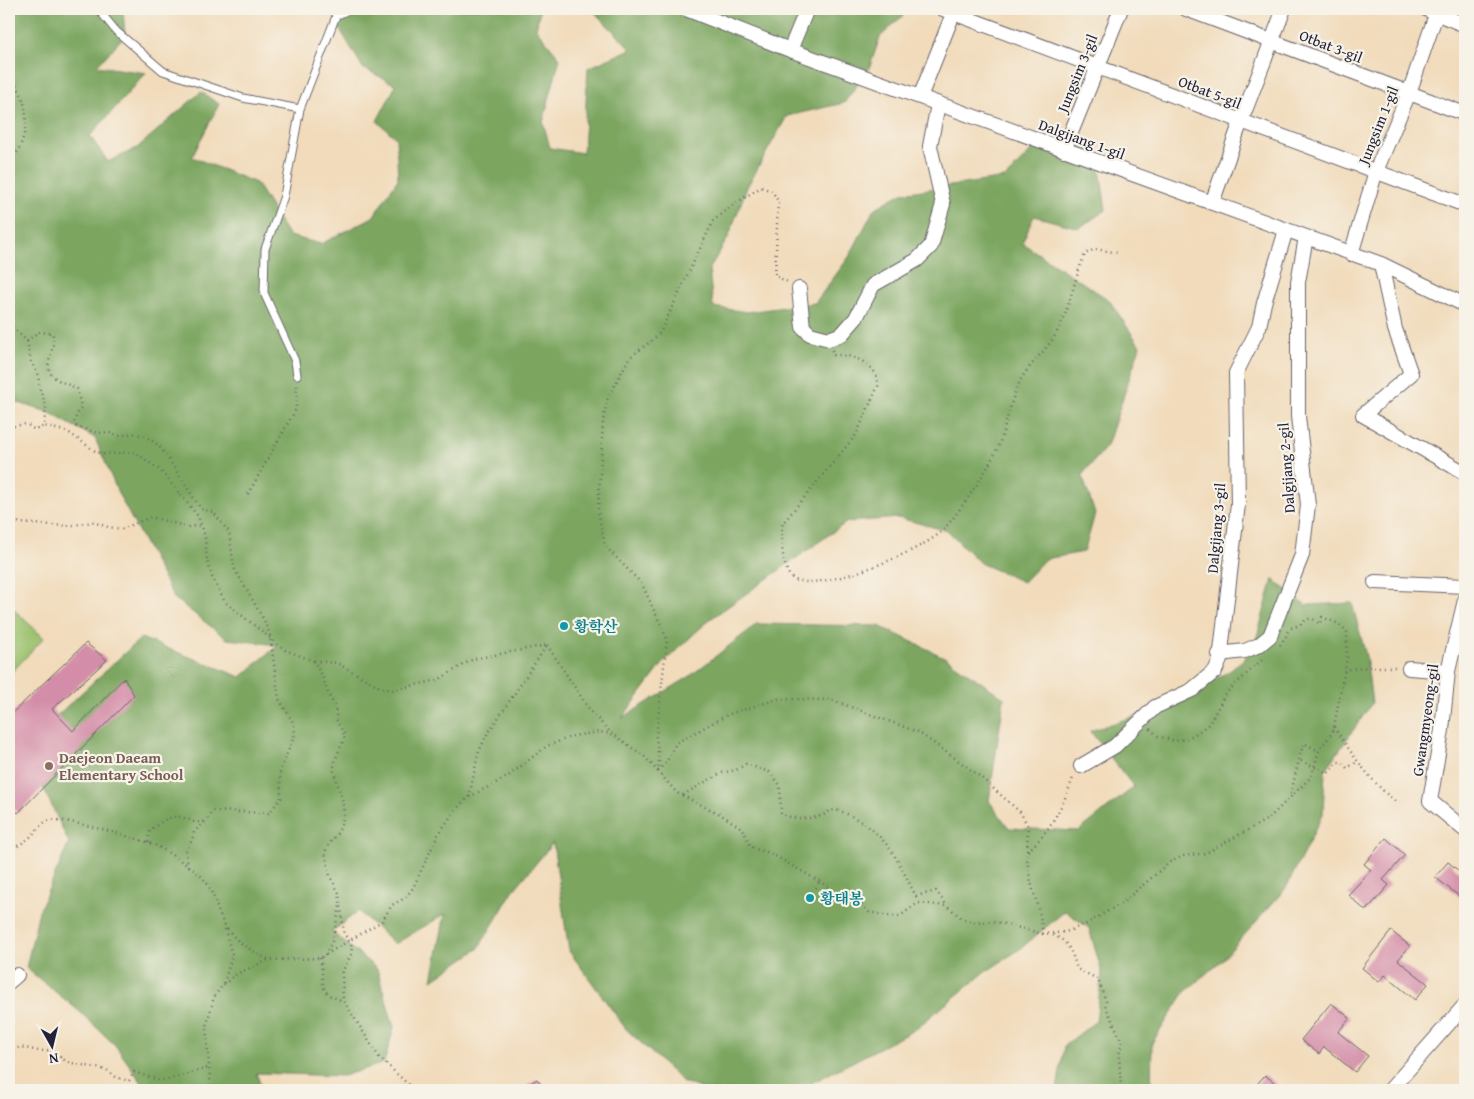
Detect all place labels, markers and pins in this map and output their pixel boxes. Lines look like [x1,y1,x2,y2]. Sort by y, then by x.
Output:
place label: 황학산 [574,616,618,637]
marker: 황학산 [558,620,570,632]
place label: Daejeon Daeam Elementary School [59,747,184,785]
marker: Daejeon Daeam Elementary School [43,760,55,772]
place label: 황태봉 [820,888,864,909]
marker: 황태봉 [804,892,816,904]

